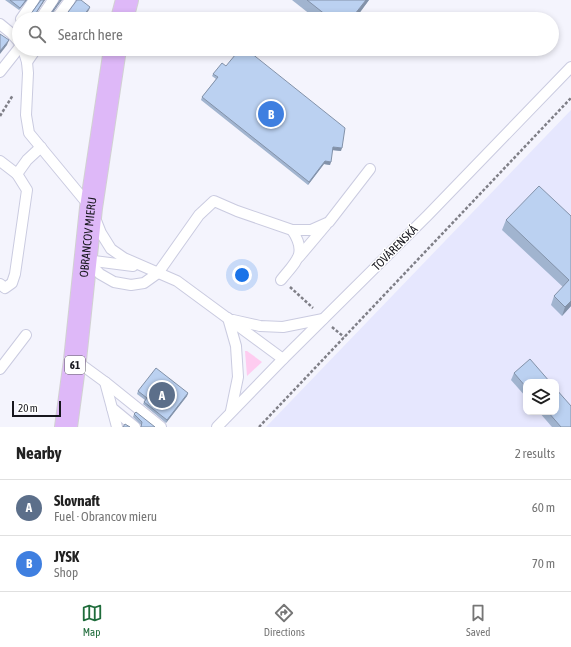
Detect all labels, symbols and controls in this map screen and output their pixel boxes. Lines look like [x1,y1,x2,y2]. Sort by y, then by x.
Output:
search box [12,12,559,56]
icon: search [26,23,48,45]
text: Search here [58,26,123,43]
pin: B [258,99,284,129]
street label: OBRANCOV MIERU [77,196,100,278]
street label: TOVÁRENSKÁ [369,222,421,274]
your location [232,265,252,285]
road number: 61 [65,356,85,374]
map controls [523,379,559,415]
button: layers [523,379,559,415]
pin: A [149,380,175,410]
scale bar [12,399,61,418]
text: 20 m [18,402,38,414]
text: Nearby [16,443,62,463]
text: 2 results [515,446,555,461]
text: Slovnaft [54,492,100,509]
text: A [26,500,32,515]
text: 60 m [532,500,555,515]
text: Fuel · Obrancov mieru [54,509,157,524]
text: JYSK [54,548,79,565]
text: B [26,556,32,571]
text: 70 m [532,556,555,571]
text: Shop [54,565,78,580]
tab: Map [81,602,103,638]
tab: Directions [264,602,305,638]
tab: Saved [466,602,490,638]

